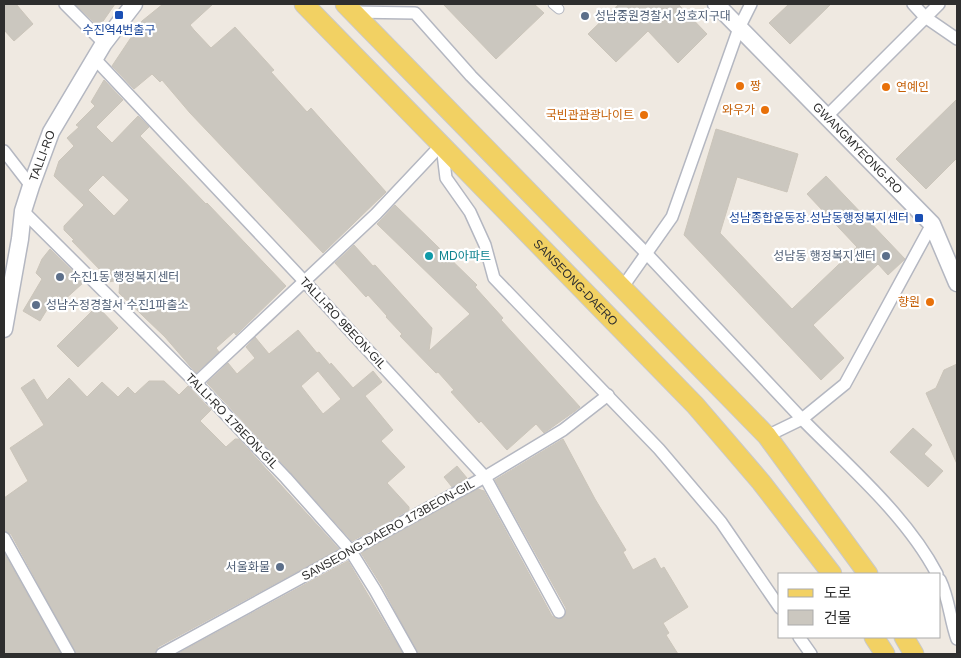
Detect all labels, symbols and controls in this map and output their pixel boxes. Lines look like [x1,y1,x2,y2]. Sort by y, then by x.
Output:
marker: 수진역4번출구 [113,9,125,21]
place label: 성남중원경찰서 성호지구대 [595,9,731,23]
marker: 성남중원경찰서 성호지구대 [579,10,591,22]
place label: 수진역4번출구 [83,23,155,37]
place label: 짱 [750,79,761,93]
marker: 짱 [734,80,746,92]
place label: 연예인 [896,80,929,94]
marker: 연예인 [880,81,892,93]
street label: GWANGMYEONG-RO [810,100,905,196]
place label: 와우가 [722,103,755,117]
marker: 와우가 [759,104,771,116]
place label: 국빈관관광나이트 [546,108,634,122]
marker: 국빈관관광나이트 [638,109,650,121]
street label: TALLI-RO [26,128,58,183]
place label: 성남종합운동장.성남동행정복지센터 [729,211,909,225]
marker: 성남종합운동장.성남동행정복지센터 [913,212,925,224]
street label: SANSEONG-DAERO [530,237,621,329]
place label: MD아파트 [439,249,491,263]
place label: 성남동 행정복지센터 [773,249,876,263]
marker: MD아파트 [423,250,435,262]
marker: 성남동 행정복지센터 [880,250,892,262]
place label: 수진1동 행정복지센터 [70,270,179,284]
marker: 수진1동 행정복지센터 [54,271,66,283]
street label: TALLI-RO 9BEON-GIL [297,274,389,372]
place label: 향원 [898,295,920,309]
marker: 향원 [924,296,936,308]
place label: 성남수정경찰서 수진1파출소 [46,298,189,312]
marker: 성남수정경찰서 수진1파출소 [30,299,42,311]
street label: TALLI-RO 17BEON-GIL [183,370,281,472]
street label: SANSEONG-DAERO 173BEON-GIL [299,476,477,583]
place label: 서울화물 [226,560,270,574]
marker: 서울화물 [274,561,286,573]
legend [778,573,941,638]
text: 도로 [824,584,852,601]
text: 건물 [824,609,852,626]

